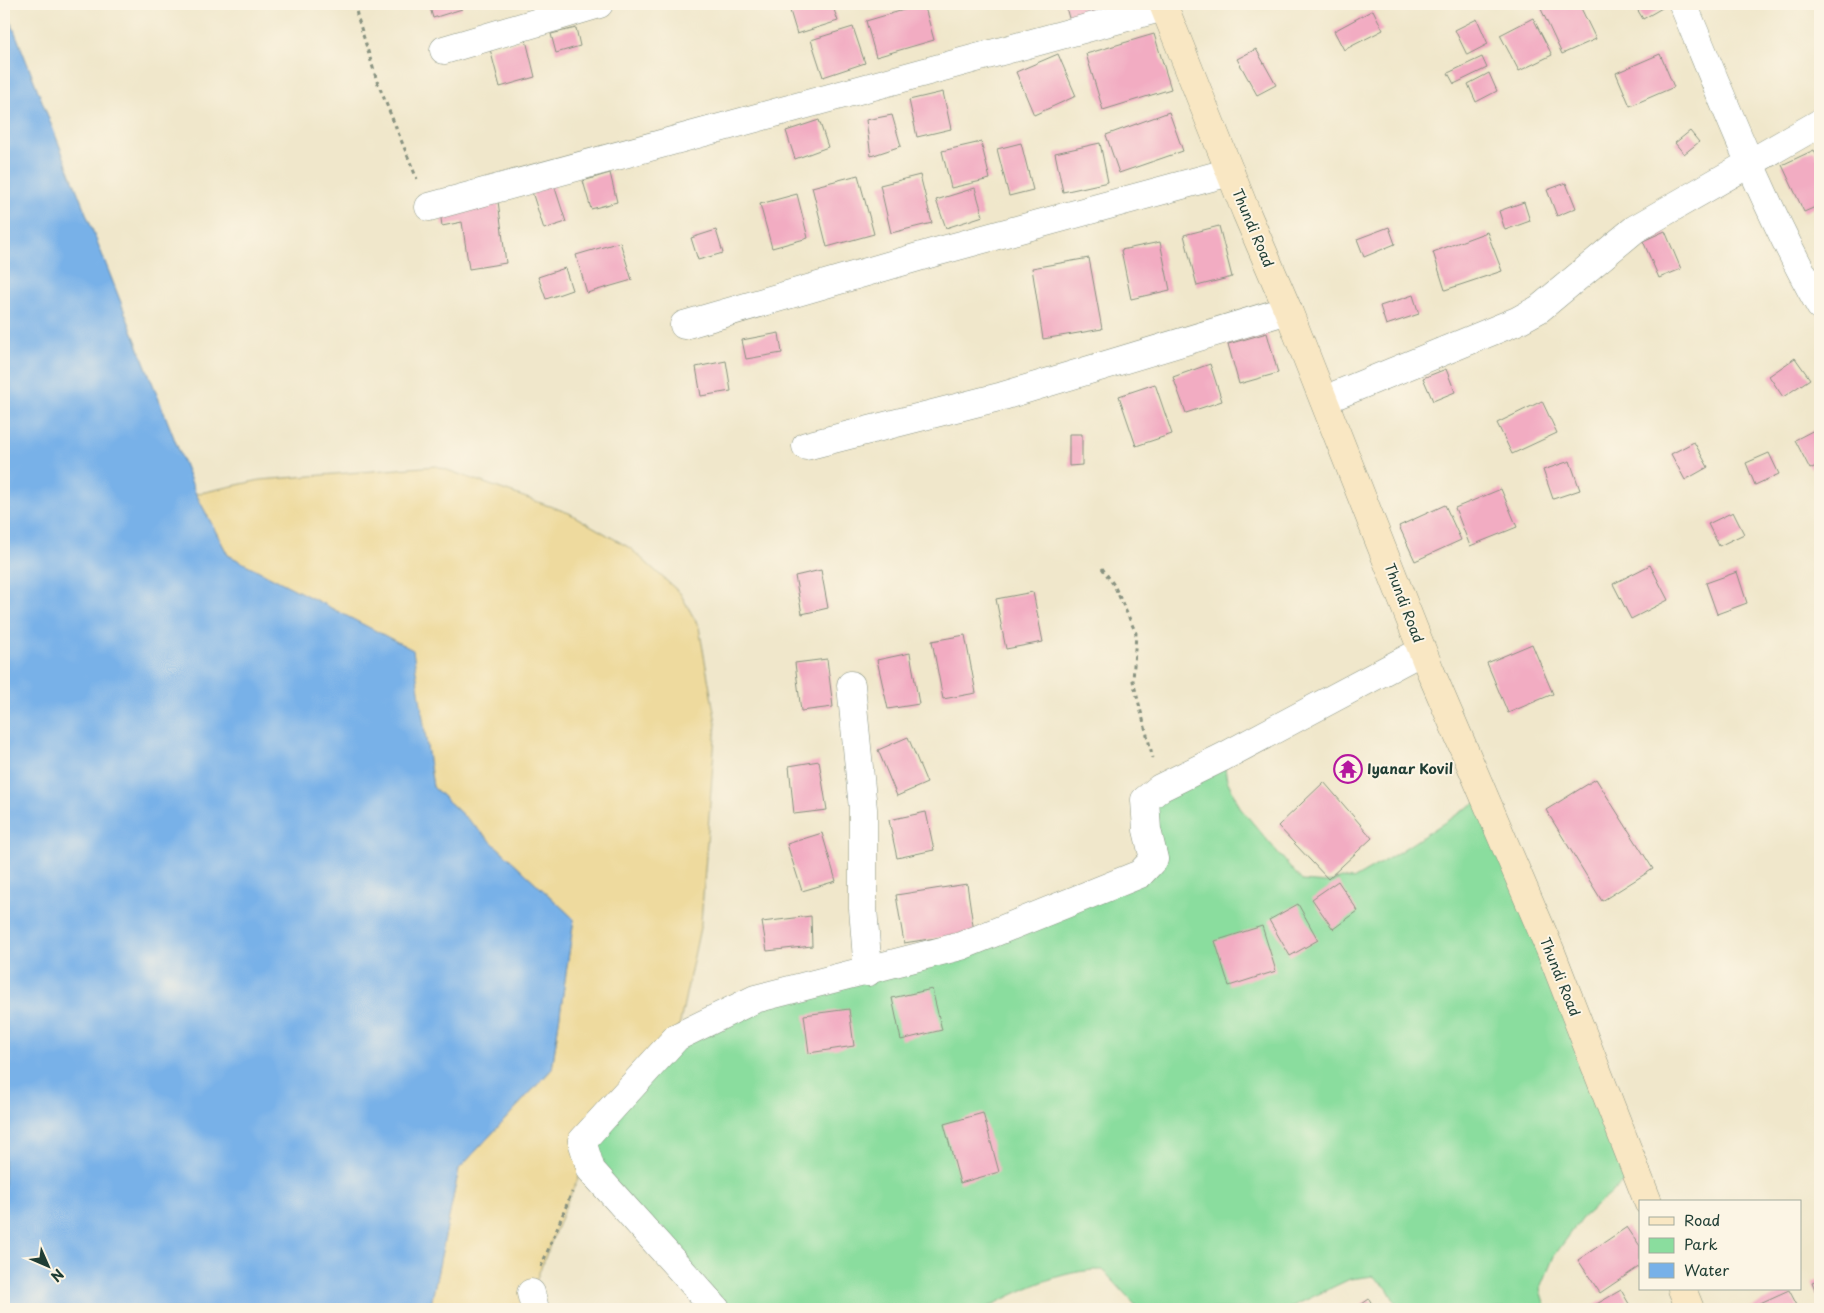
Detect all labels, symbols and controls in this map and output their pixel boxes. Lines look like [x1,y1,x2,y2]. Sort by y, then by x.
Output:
street label: Thundi Road [1227,185,1279,270]
street label: Thundi Road [1380,560,1429,646]
temple icon: Iyanar Kovil [1333,754,1363,784]
place label: Iyanar Kovil [1367,758,1453,779]
street label: Thundi Road [1535,934,1586,1020]
legend [1639,1200,1802,1290]
text: Road [1684,1208,1720,1231]
text: Park [1684,1232,1718,1255]
north arrow [22,1240,72,1290]
text: Water [1684,1258,1729,1281]
text: N [46,1264,69,1287]

